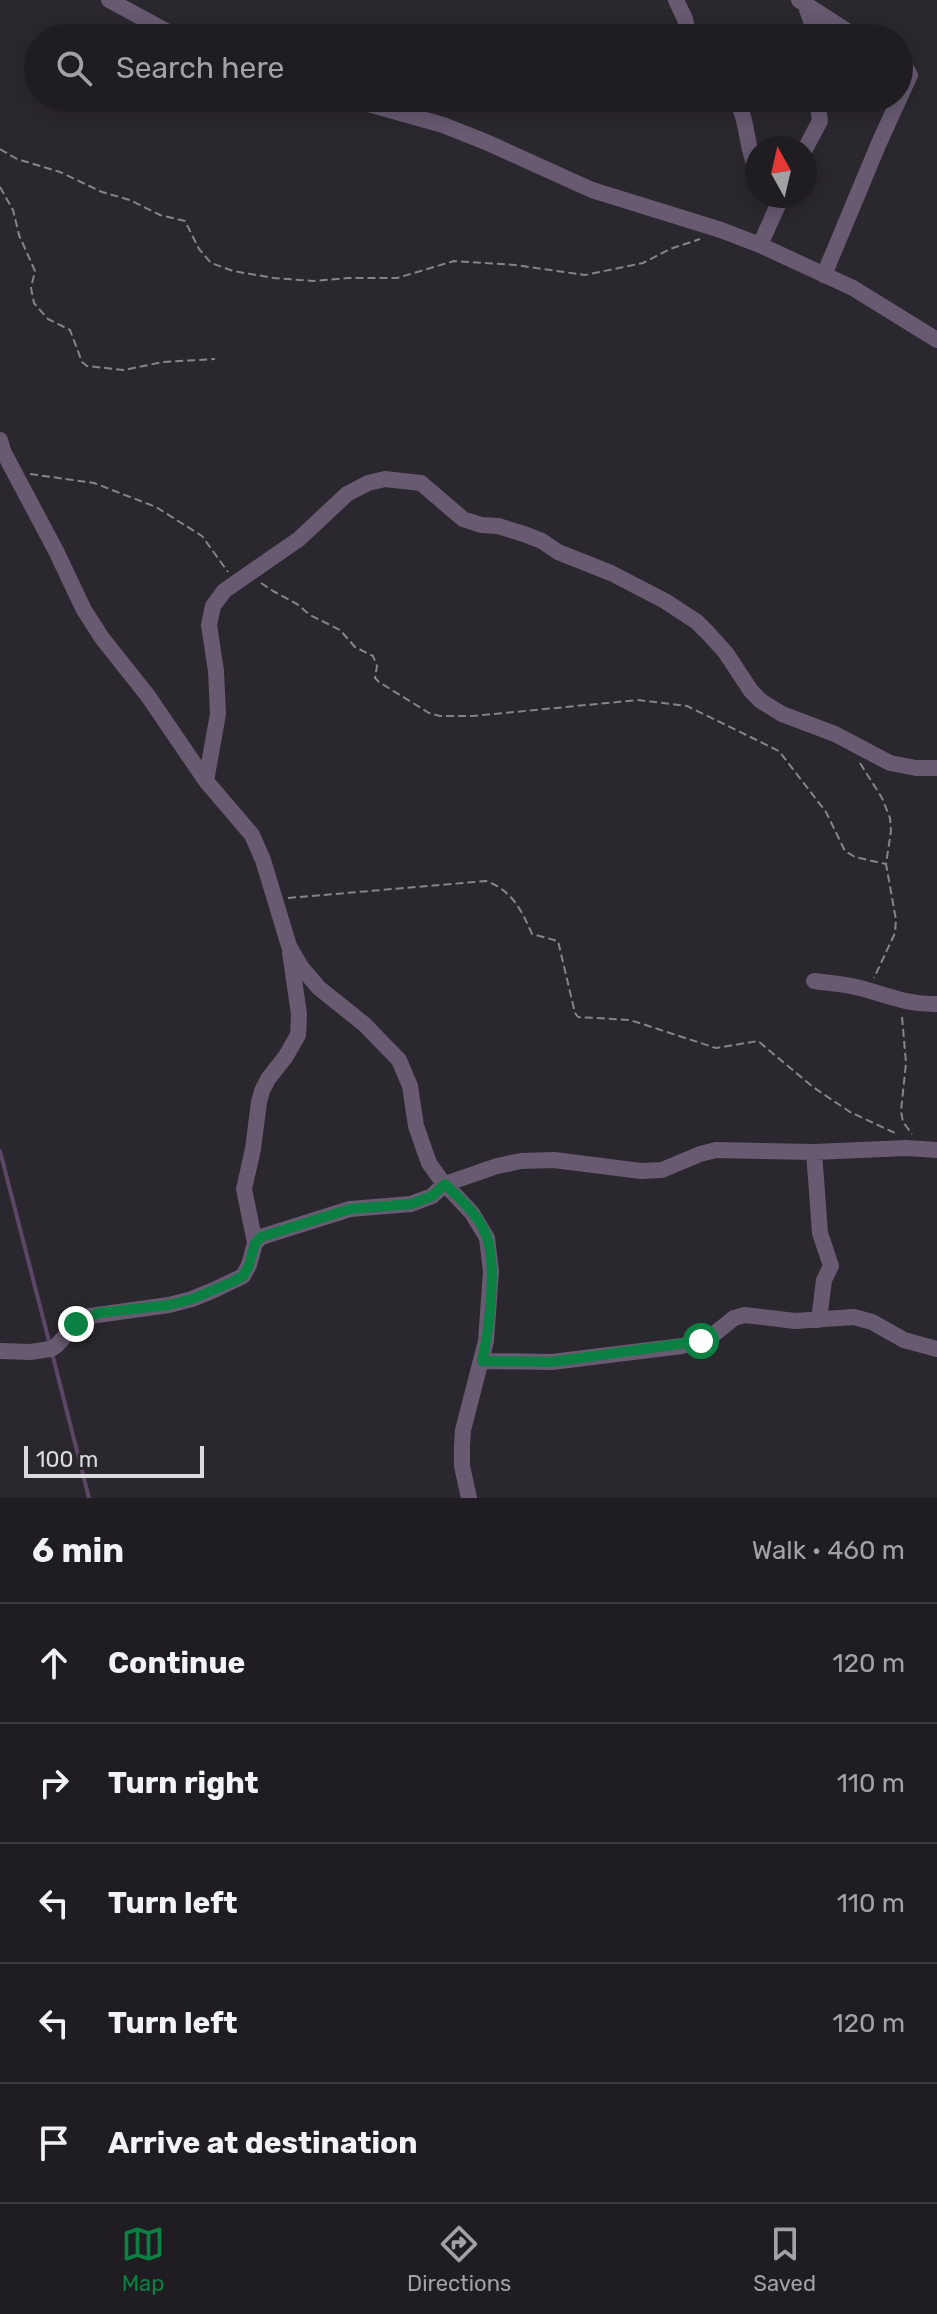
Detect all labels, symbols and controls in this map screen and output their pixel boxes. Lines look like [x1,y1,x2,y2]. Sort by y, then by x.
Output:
search box [24,24,913,112]
icon: search [52,46,96,90]
text: Search here [116,50,284,86]
north arrow [745,136,817,208]
route end [58,1306,94,1342]
route start [683,1323,719,1359]
scale bar [24,1442,204,1478]
text: 100 m [36,1446,98,1473]
text: 6 min [32,1530,124,1571]
text: Walk · 460 m [752,1535,905,1566]
icon: ahead [32,1641,76,1685]
text: Continue [108,1645,245,1681]
text: 120 m [833,1648,905,1679]
icon: right [32,1761,76,1805]
text: Turn right [108,1765,259,1801]
text: 110 m [837,1768,905,1799]
icon: left [32,1881,76,1925]
text: Turn left [108,1885,238,1921]
text: 110 m [837,1888,905,1919]
icon: left [32,2001,76,2045]
text: Turn left [108,2005,238,2041]
text: 120 m [833,2008,905,2039]
icon: arrive [32,2121,76,2165]
text: Arrive at destination [108,2125,418,2161]
tab: Map [121,2222,165,2297]
tab: Directions [407,2222,511,2297]
tab: Saved [753,2222,816,2297]

